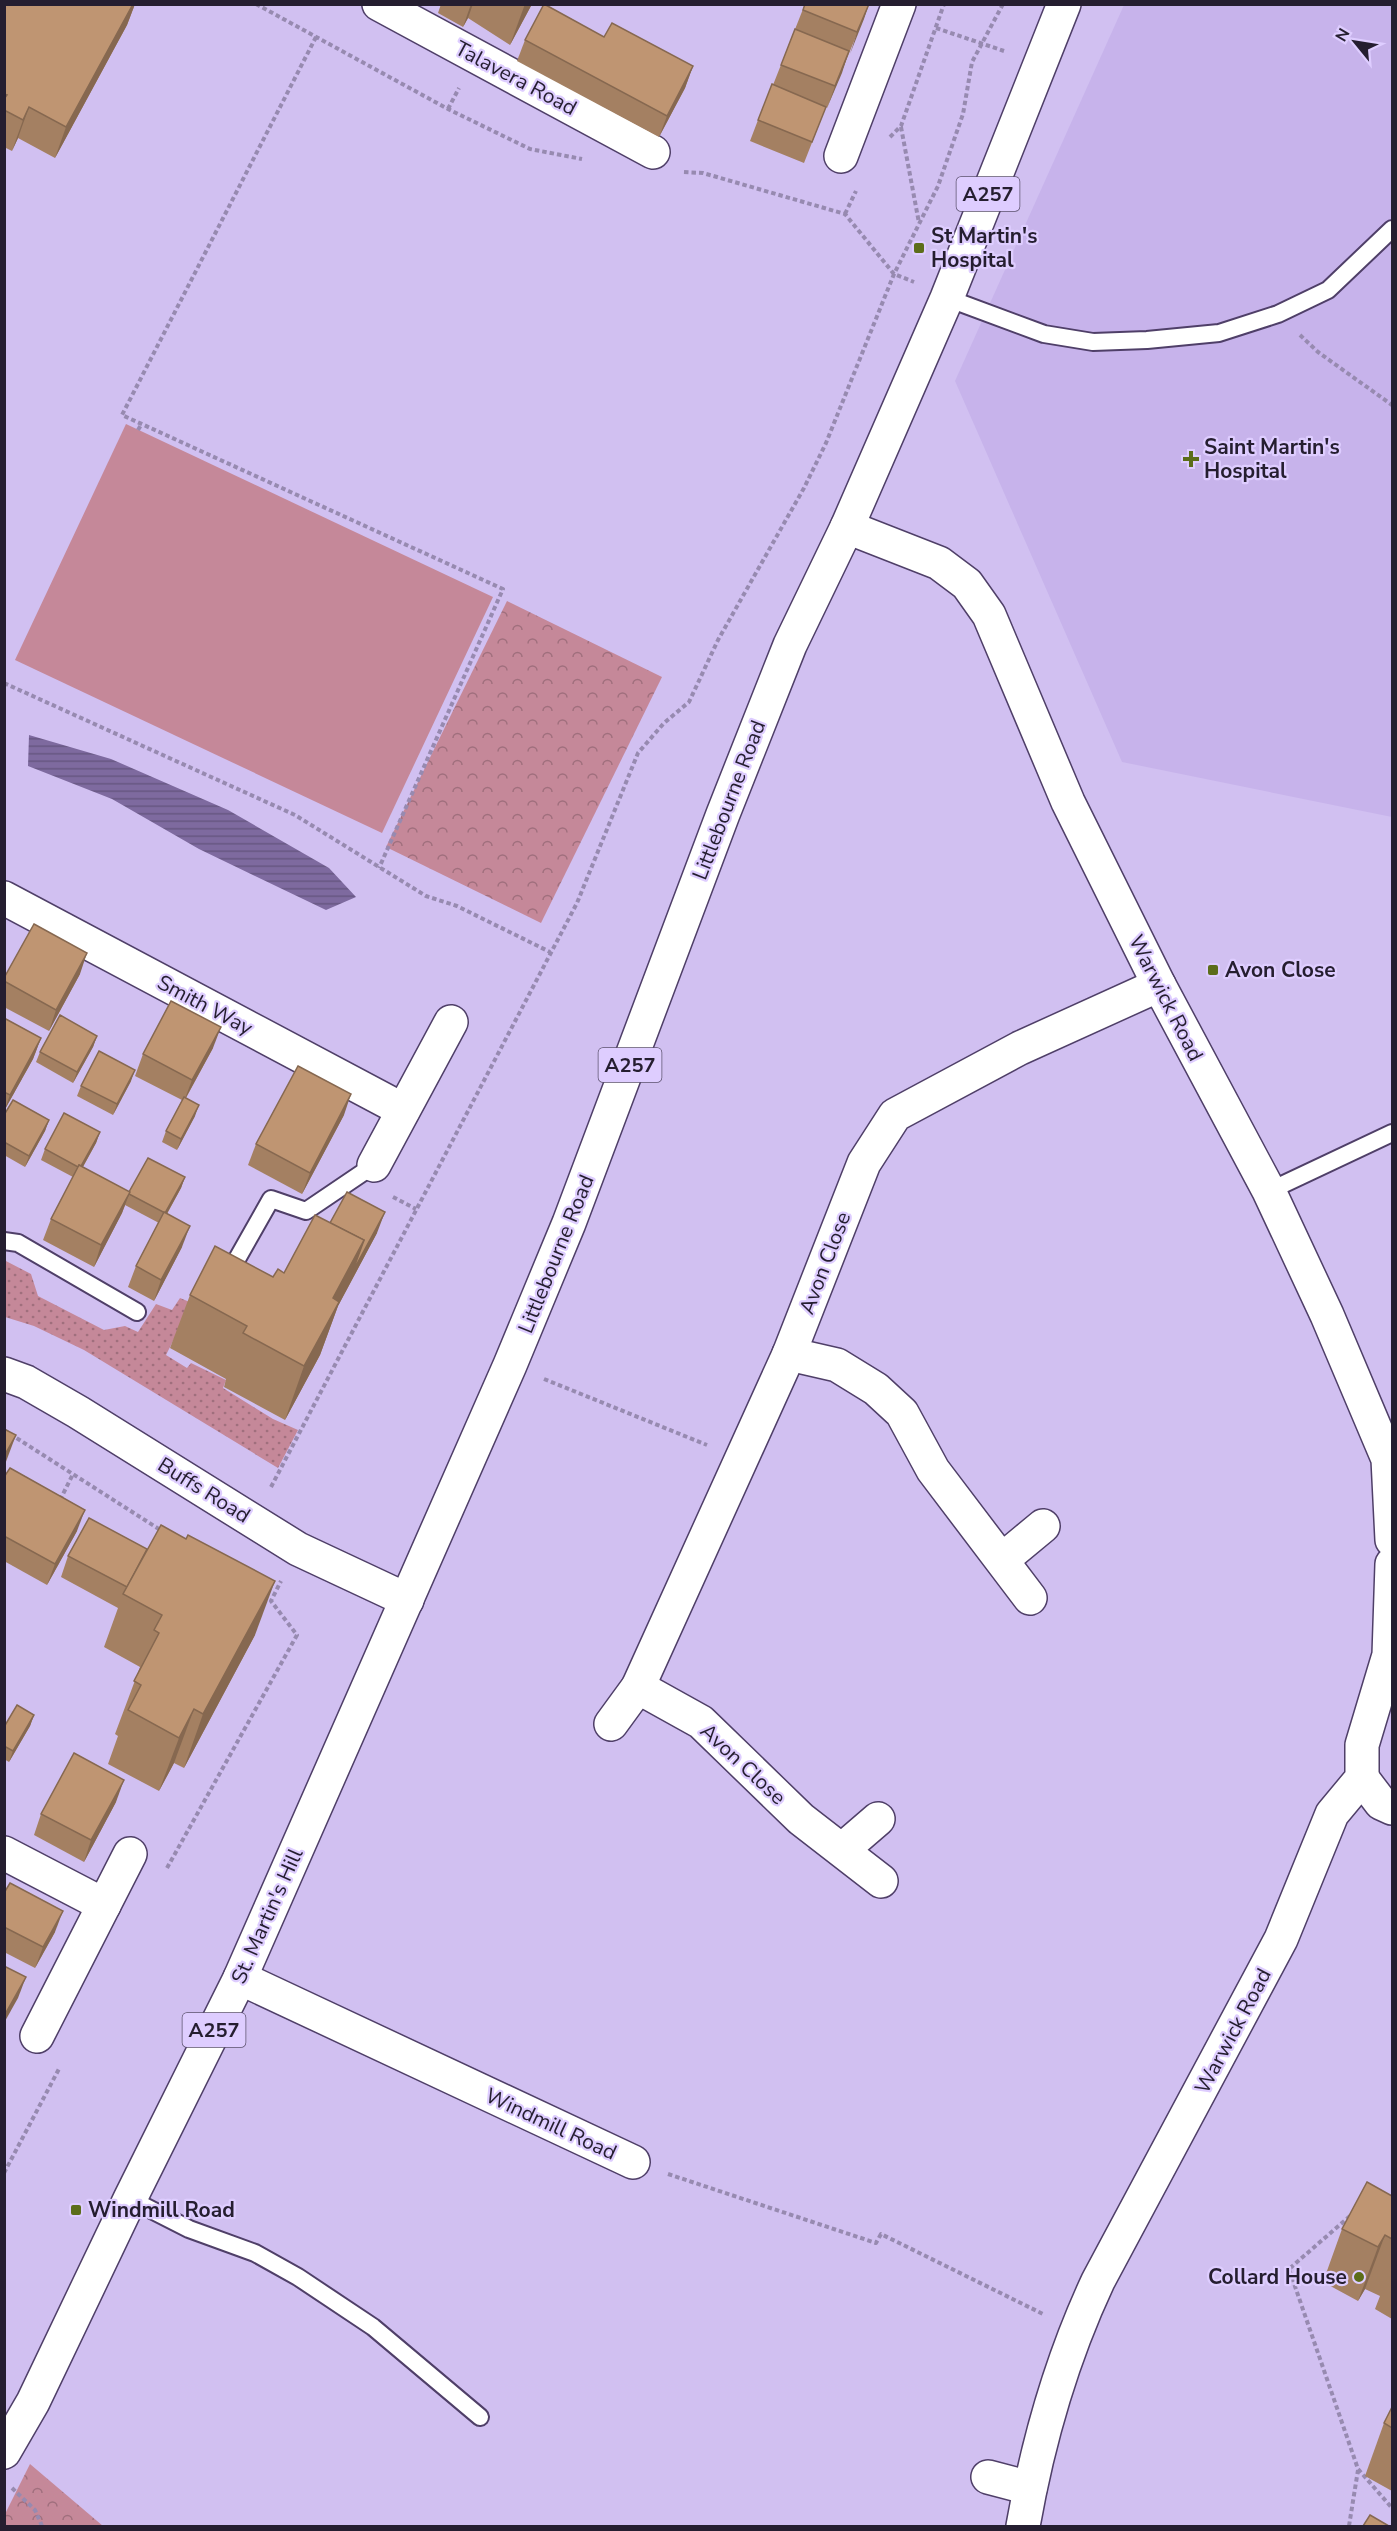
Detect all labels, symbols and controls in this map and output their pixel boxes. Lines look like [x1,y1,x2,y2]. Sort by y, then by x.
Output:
north arrow [1325,12,1385,72]
text: N [1330,24,1355,46]
street label: Talavera Road [450,34,582,122]
road number: A257 [956,177,1020,211]
place label: St Martin's Hospital [931,222,1037,274]
marker: St Martin's Hospital [912,241,926,255]
place label: Saint Martin's Hospital [1204,433,1340,485]
marker: Saint Martin's Hospital [1182,450,1200,468]
street label: Littlebourne Road [686,716,772,884]
street label: Warwick Road [1122,930,1210,1066]
place label: Avon Close [1225,956,1336,984]
marker: Avon Close [1206,963,1220,977]
street label: Smith Way [152,968,258,1042]
road number: A257 [598,1048,662,1082]
street label: Littlebourne Road [511,1171,601,1337]
street label: Avon Close [793,1208,857,1318]
street label: Buffs Road [153,1451,255,1529]
street label: Avon Close [694,1717,792,1811]
street label: St. Martin's Hill [225,1843,310,1988]
street label: Warwick Road [1188,1963,1278,2099]
road number: A257 [182,2013,246,2047]
street label: Windmill Road [481,2081,621,2167]
place label: Windmill Road [88,2196,235,2224]
marker: Windmill Road [69,2203,83,2217]
place label: Collard House [1208,2263,1347,2291]
marker: Collard House [1352,2270,1366,2284]

